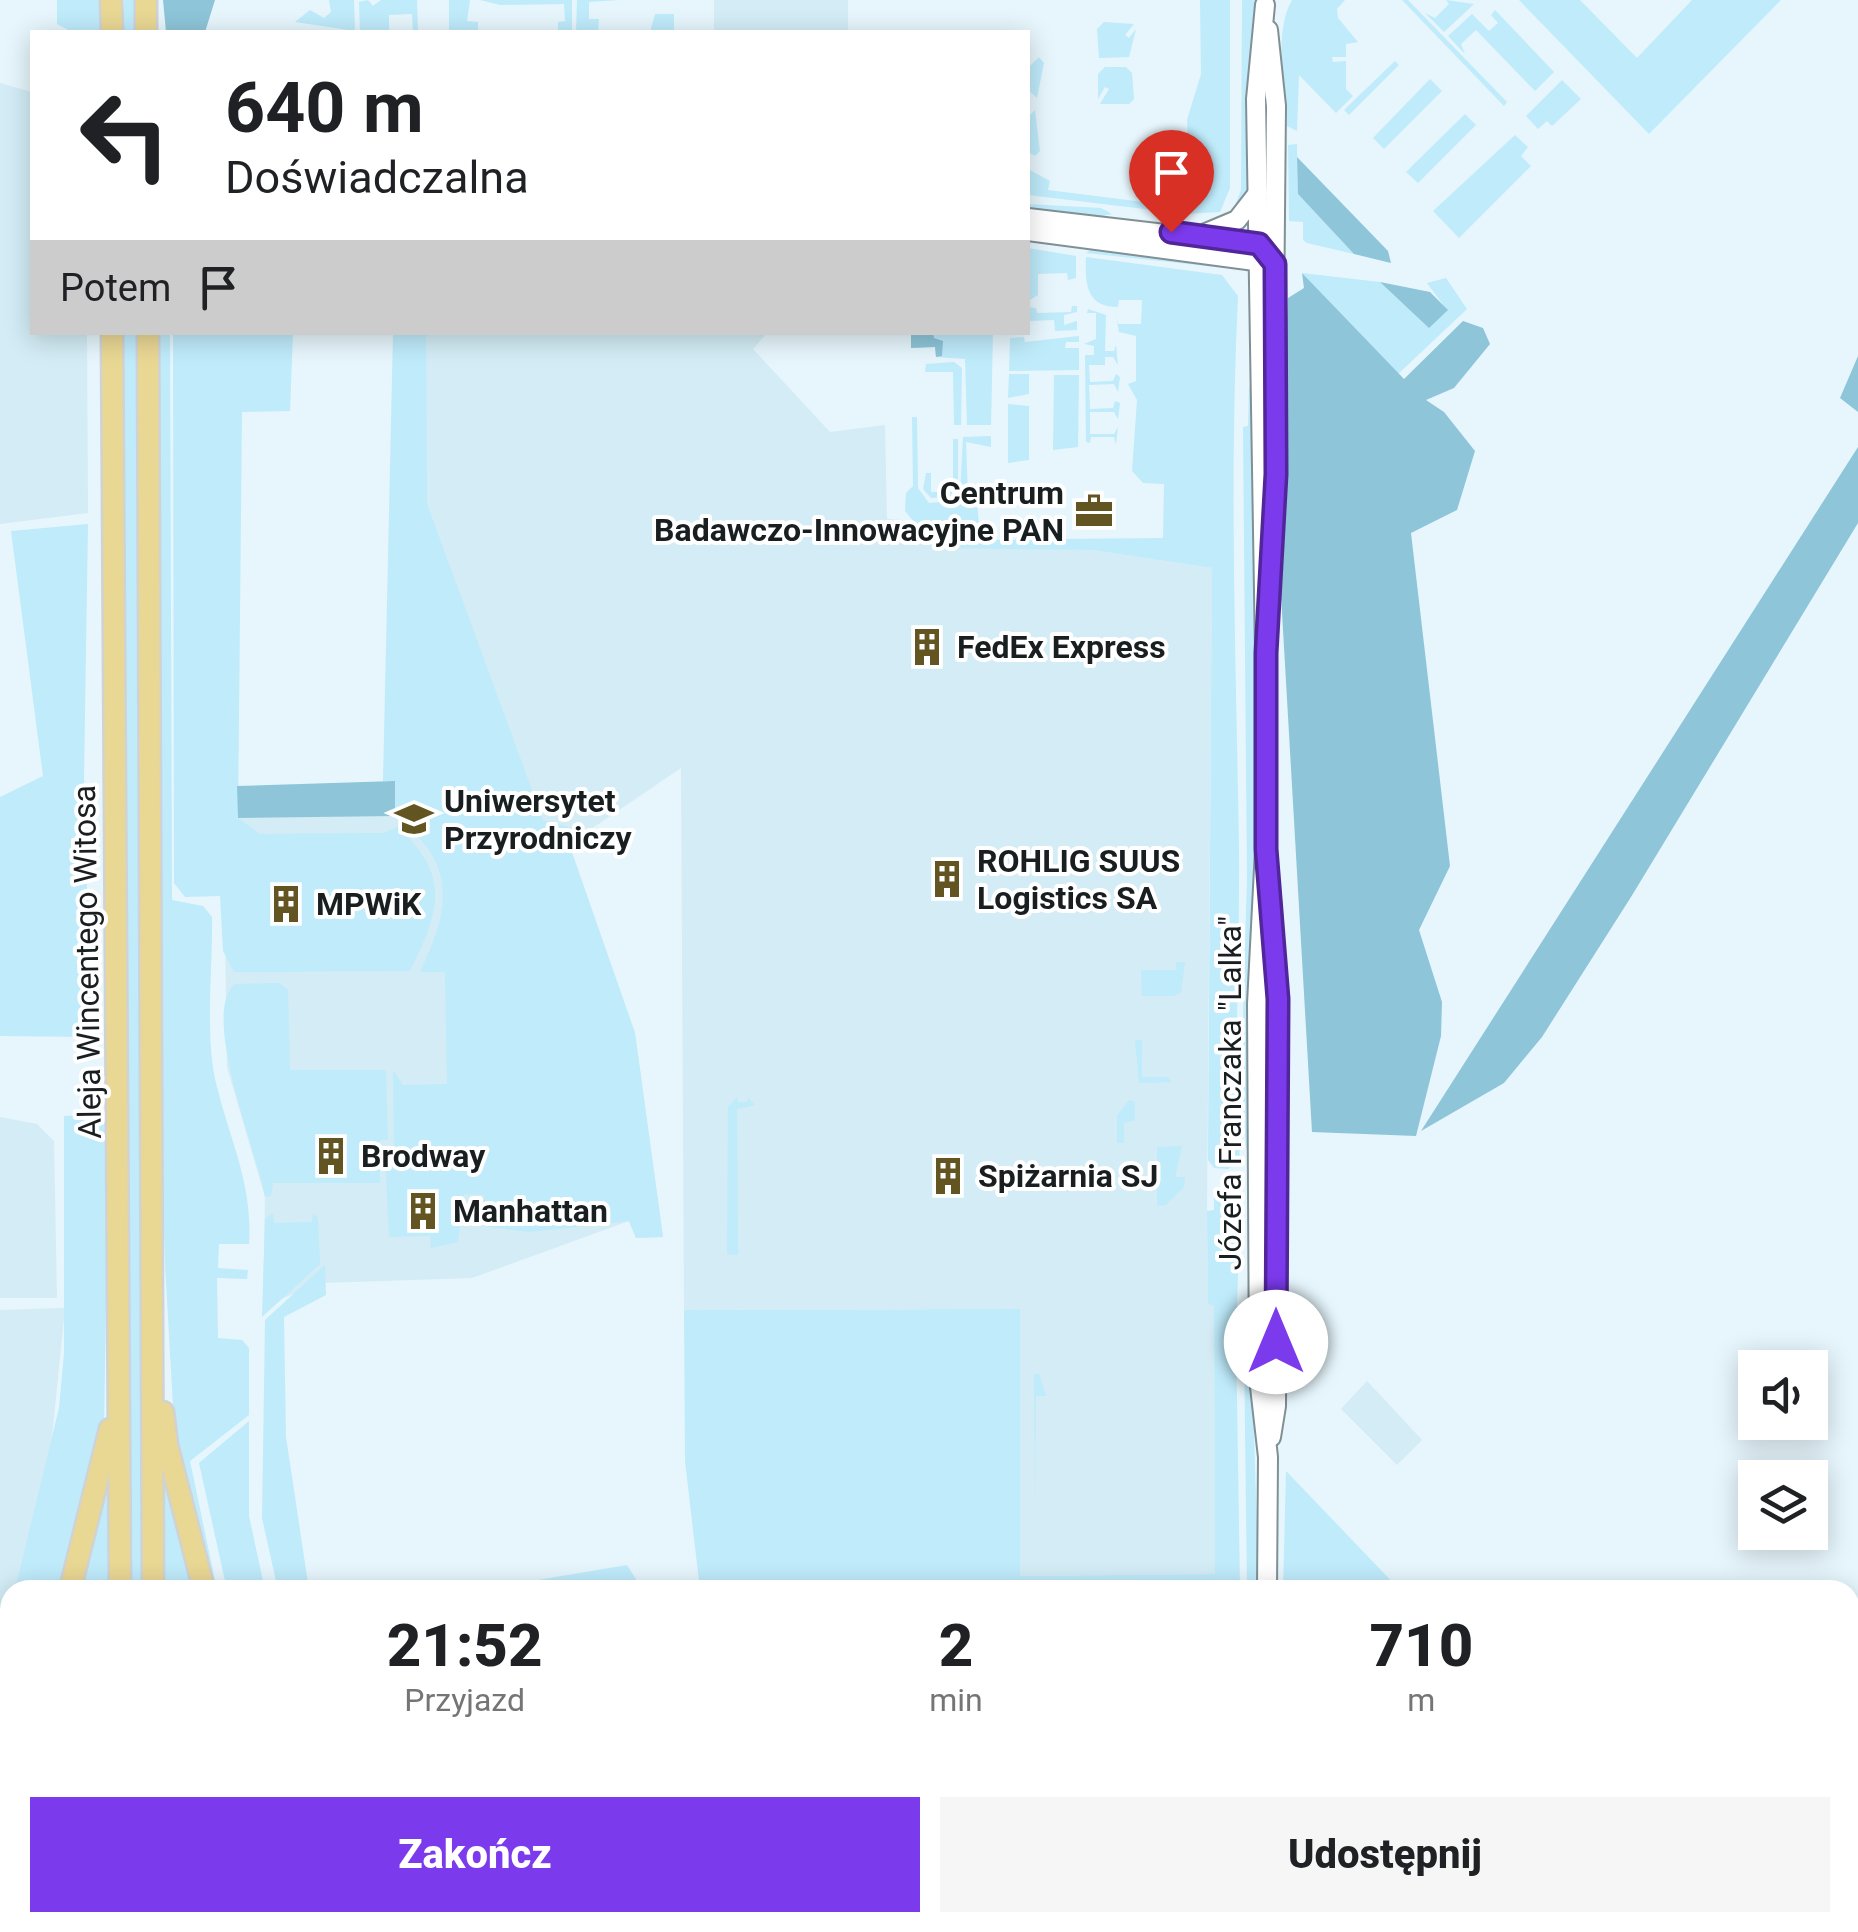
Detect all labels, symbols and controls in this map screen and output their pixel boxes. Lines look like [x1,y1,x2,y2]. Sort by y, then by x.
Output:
text: 640 m [225,67,424,149]
icon: left [60,70,190,200]
pin [1129,130,1214,233]
icon: arrive [1144,145,1199,200]
text: Doświadczalna [225,151,529,204]
icon: arrive [191,260,246,315]
text: Potem [60,266,171,310]
place label: Centrum Badawczo-Innowacyjne PAN [654,474,1064,549]
office icon: Centrum Badawczo-Innowacyjne PAN [1073,490,1115,532]
building icon: FedEx Express [906,626,948,668]
place label: FedEx Express [957,628,1166,666]
place label: Uniwersytet Przyrodniczy [444,782,632,857]
street label: Aleja Wincentego Witosa [65,785,109,1139]
school or university icon: Uniwersytet Przyrodniczy [393,798,435,840]
place label: ROHLIG SUUS Logistics SA [977,842,1180,917]
building icon: ROHLIG SUUS Logistics SA [926,858,968,900]
building icon: MPWiK [265,883,307,925]
place label: MPWiK [316,885,422,923]
street label: Józefa Franczaka "Lalka" [1211,916,1249,1270]
building icon: Brodway [310,1135,352,1177]
place label: Brodway [361,1137,486,1175]
building icon: Spiżarnia SJ [927,1155,969,1197]
place label: Spiżarnia SJ [978,1157,1158,1195]
building icon: Manhattan [402,1190,444,1232]
place label: Manhattan [453,1192,608,1230]
position arrow [1224,1290,1328,1394]
map controls [1738,1350,1828,1550]
button: sound [1738,1350,1828,1440]
button: layers [1738,1460,1828,1550]
text: 21:52 [387,1610,543,1681]
text: 2 [939,1610,973,1681]
text: 710 [1369,1610,1473,1681]
text: Przyjazd [404,1681,525,1719]
text: min [929,1681,983,1719]
text: m [1407,1681,1435,1719]
button: Zakończ [30,1797,920,1912]
button: Udostępnij [940,1797,1830,1912]

